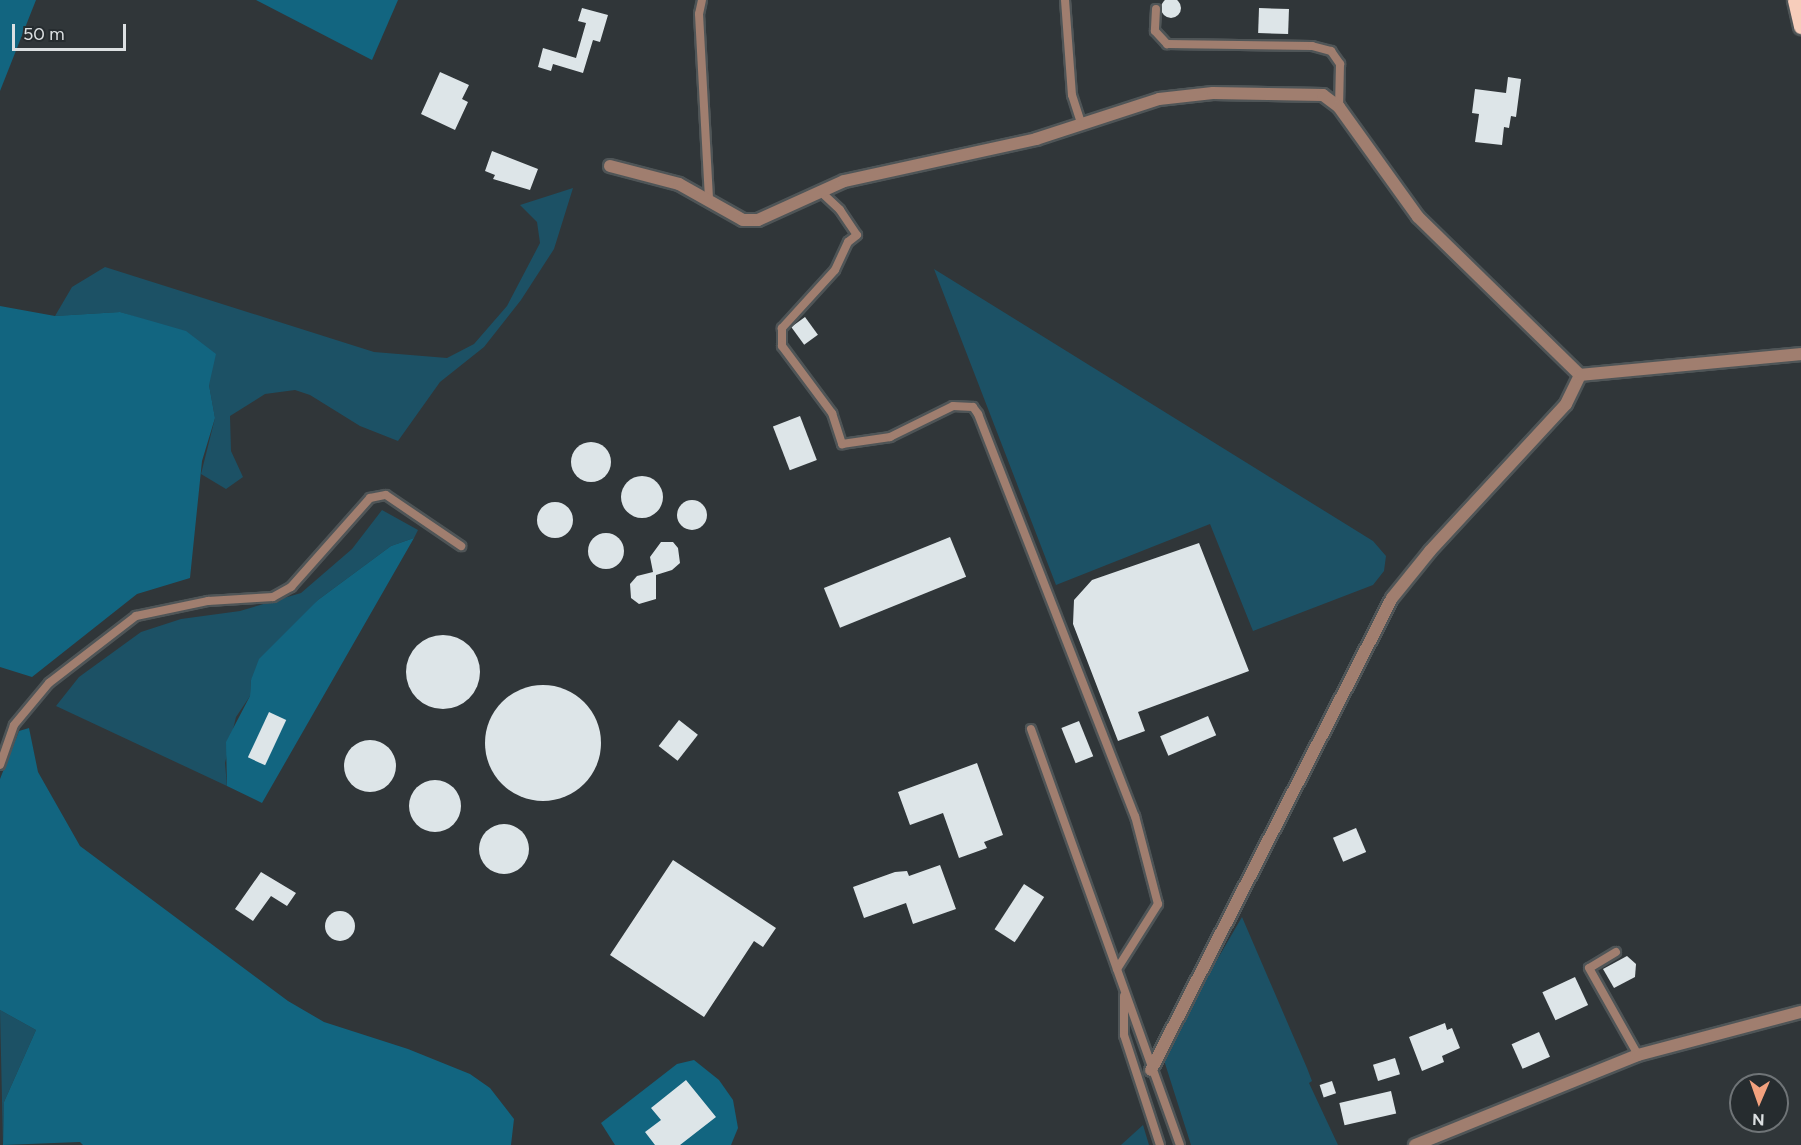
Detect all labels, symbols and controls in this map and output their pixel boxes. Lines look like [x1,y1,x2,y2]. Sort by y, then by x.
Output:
scale bar [15,12,129,50]
text: 50 m [23,23,65,45]
north arrow [1729,1073,1789,1133]
text: N [1752,1110,1765,1129]

